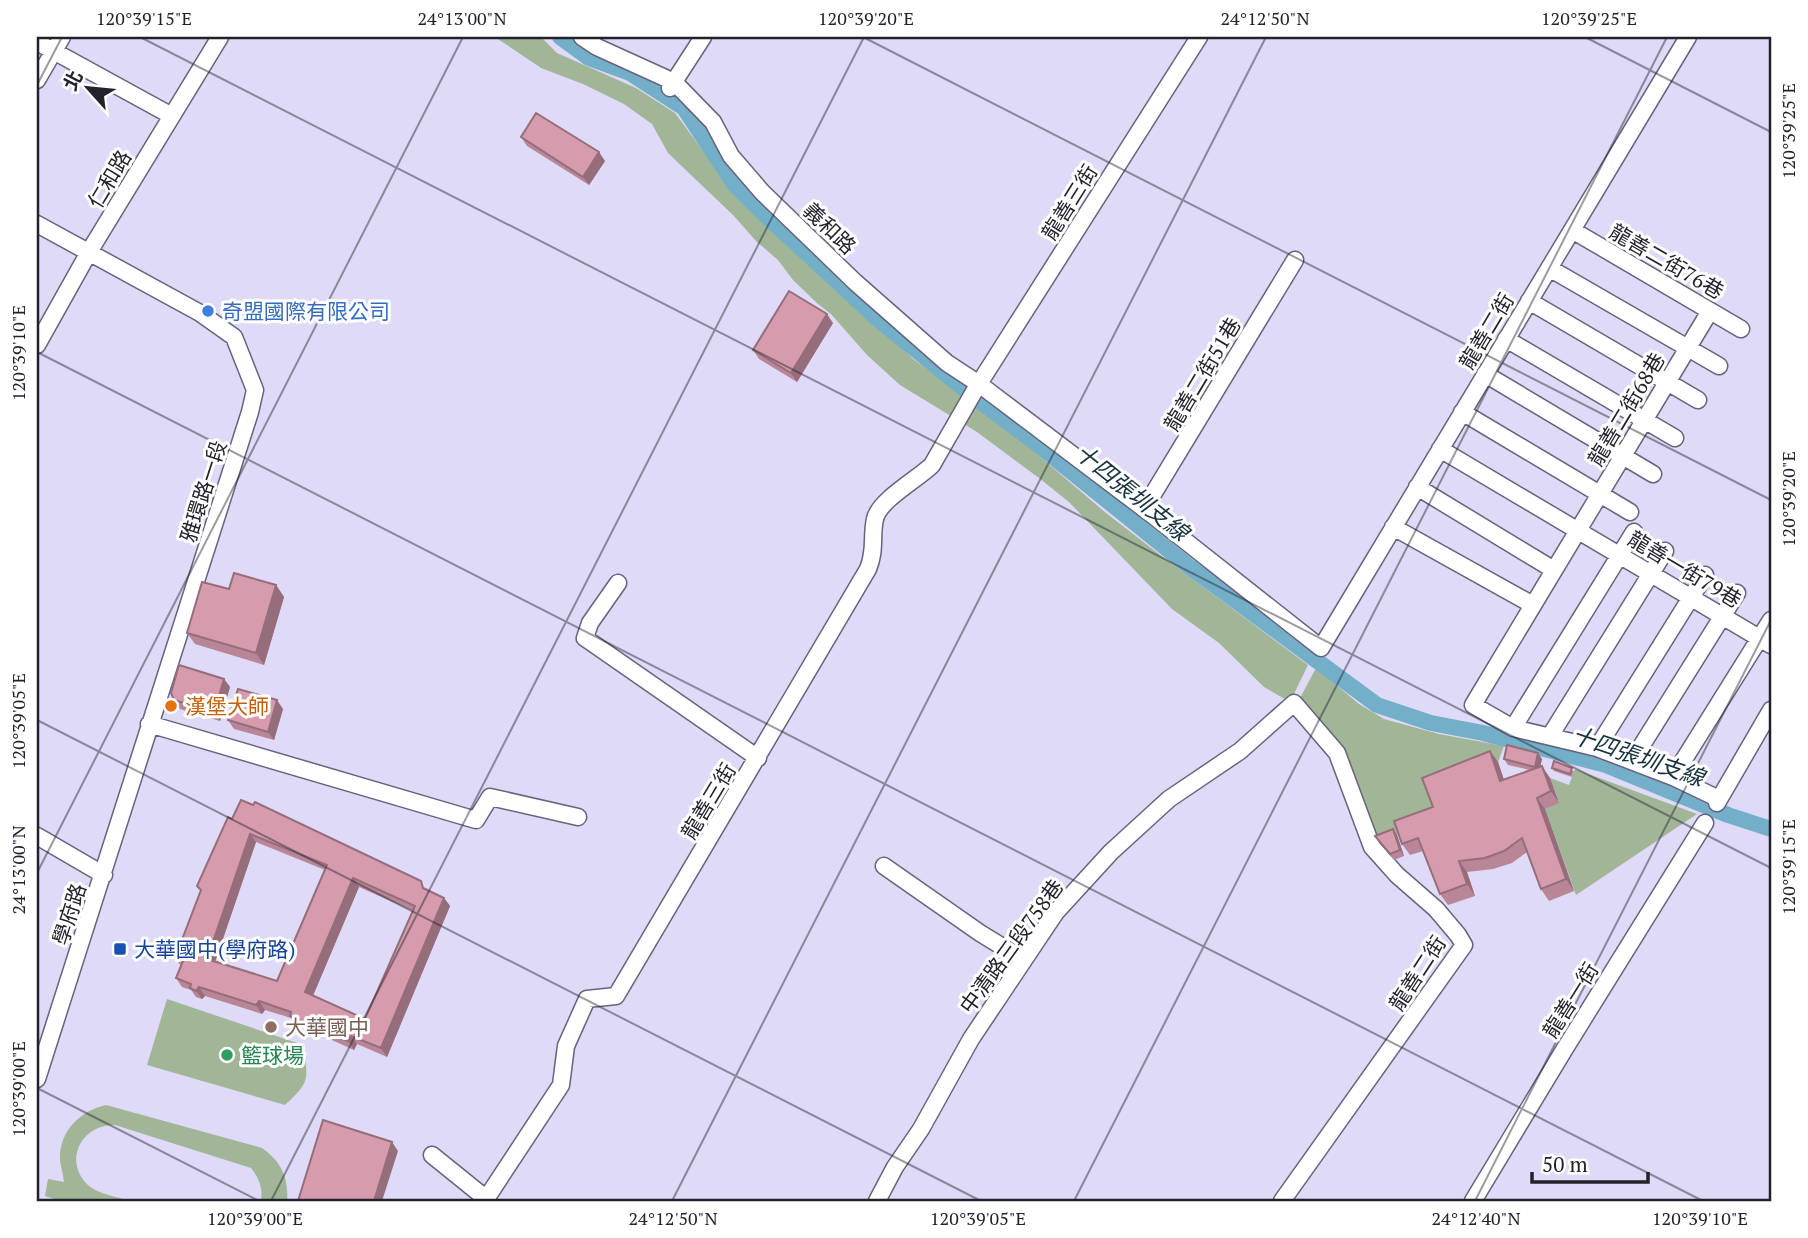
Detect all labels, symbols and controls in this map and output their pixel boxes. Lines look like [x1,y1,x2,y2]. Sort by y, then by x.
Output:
text: 120°39'15"E [96,6,192,30]
text: 24°13'00"N [417,6,507,30]
text: 120°39'20"E [818,6,914,30]
text: 24°12'50"N [1220,6,1310,30]
text: 120°39'25"E [1541,6,1637,30]
north arrow [52,52,122,122]
text: 北 [57,66,88,94]
text: 120°39'25"E [1776,83,1800,179]
street label: 仁和路 [81,145,137,213]
street label: 龍善三街 [1035,159,1103,245]
street label: 義和路 [798,196,862,260]
street label: 龍善二街76巷 [1605,217,1729,305]
street label: 龍善二街 [1452,288,1520,374]
place label: 奇盟國際有限公司 [222,297,390,325]
marker: 奇盟國際有限公司 [200,303,216,319]
text: 120°39'10"E [6,305,30,401]
street label: 龍善二街51巷 [1157,312,1247,436]
street label: 龍善二街68巷 [1581,347,1671,471]
street label: 雅環路一段 [173,437,233,545]
water label: 十四張圳支線 [1069,437,1198,549]
text: 120°39'20"E [1776,451,1800,547]
street label: 龍善一街79巷 [1623,524,1747,614]
text: 120°39'05"E [6,673,30,769]
place label: 漢堡大師 [185,692,269,720]
marker: 漢堡大師 [163,698,179,714]
water label: 十四張圳支線 [1568,719,1711,794]
street label: 龍善三街 [674,758,742,844]
text: 120°39'15"E [1776,819,1800,915]
text: 24°13'00"N [6,825,30,915]
street label: 中清路三段758巷 [953,873,1069,1019]
street label: 學府路 [46,880,92,948]
street label: 龍善二街 [1382,930,1452,1016]
place label: 大華國中(學府路) [134,935,295,963]
marker: 大華國中(學府路) [112,941,128,957]
street label: 龍善一街 [1536,957,1604,1043]
place label: 大華國中 [285,1013,369,1041]
marker: 大華國中 [263,1019,279,1035]
text: 120°39'00"E [6,1041,30,1137]
place label: 籃球場 [241,1041,304,1069]
marker: 籃球場 [219,1047,235,1063]
scale bar [1532,1140,1647,1184]
text: 50 m [1542,1150,1588,1178]
text: 120°39'00"E [207,1206,303,1230]
text: 24°12'50"N [628,1206,718,1230]
text: 120°39'05"E [930,1206,1026,1230]
text: 24°12'40"N [1431,1206,1521,1230]
text: 120°39'10"E [1652,1206,1748,1230]

